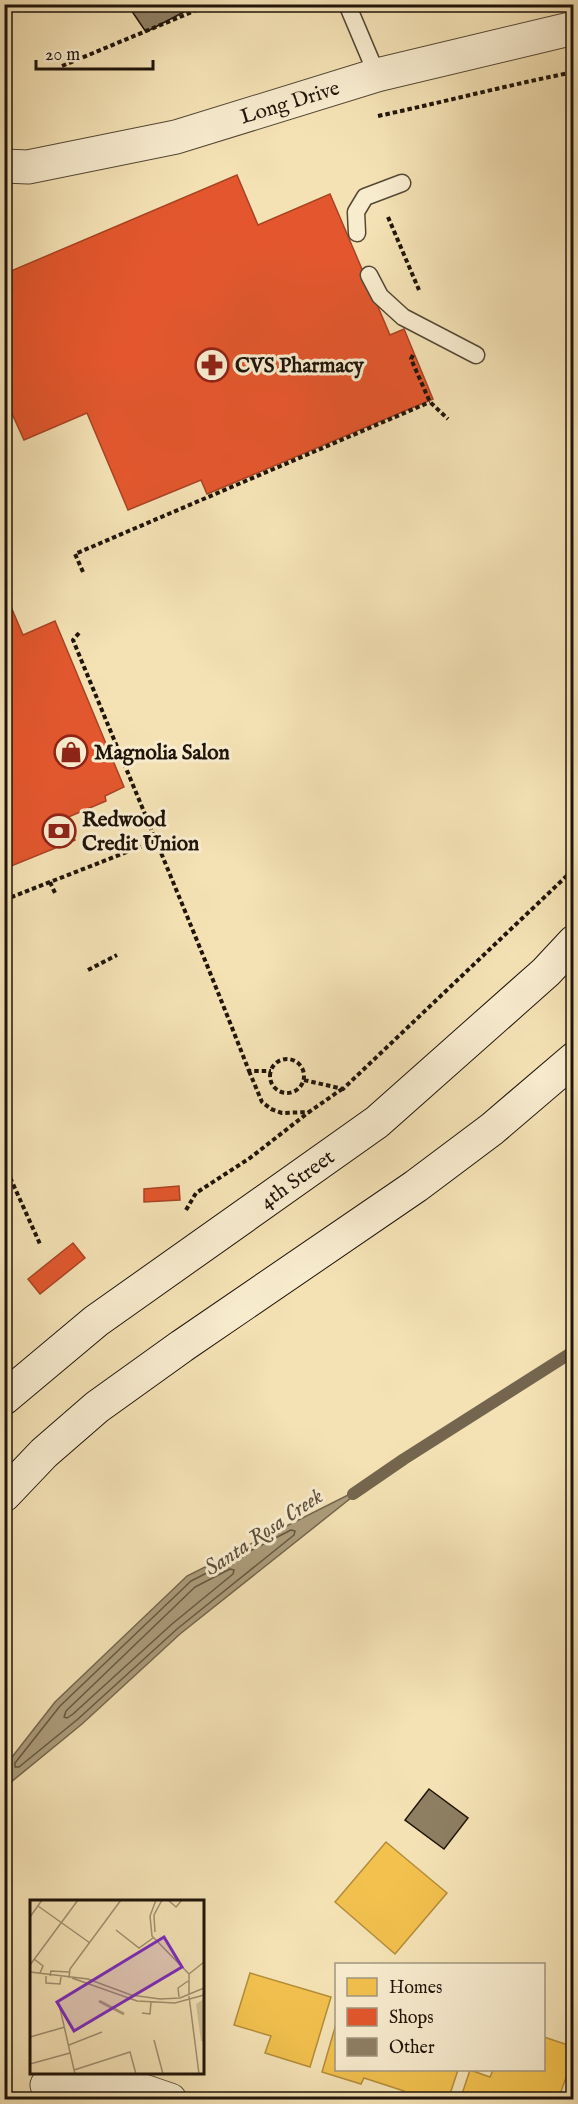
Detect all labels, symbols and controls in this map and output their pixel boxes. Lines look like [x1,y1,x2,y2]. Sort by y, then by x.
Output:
scale bar [36,33,153,71]
text: 20 m [45,44,80,67]
street label: Long Drive [237,75,343,131]
pharmacy icon: CVS Pharmacy [194,347,230,383]
place label: CVS Pharmacy [235,353,365,380]
shop icon: Magnolia Salon [53,734,89,770]
place label: Magnolia Salon [94,740,230,767]
place label: Redwood Credit Union [82,807,199,858]
bank icon: Redwood Credit Union [41,813,77,849]
street label: 4th Street [255,1144,340,1216]
water label: Santa Rosa Creek [199,1483,329,1583]
inset map [30,1900,204,2074]
legend [335,1963,545,2071]
text: Homes [389,1977,442,2000]
text: Shops [389,2007,434,2030]
text: Other [389,2037,435,2060]

